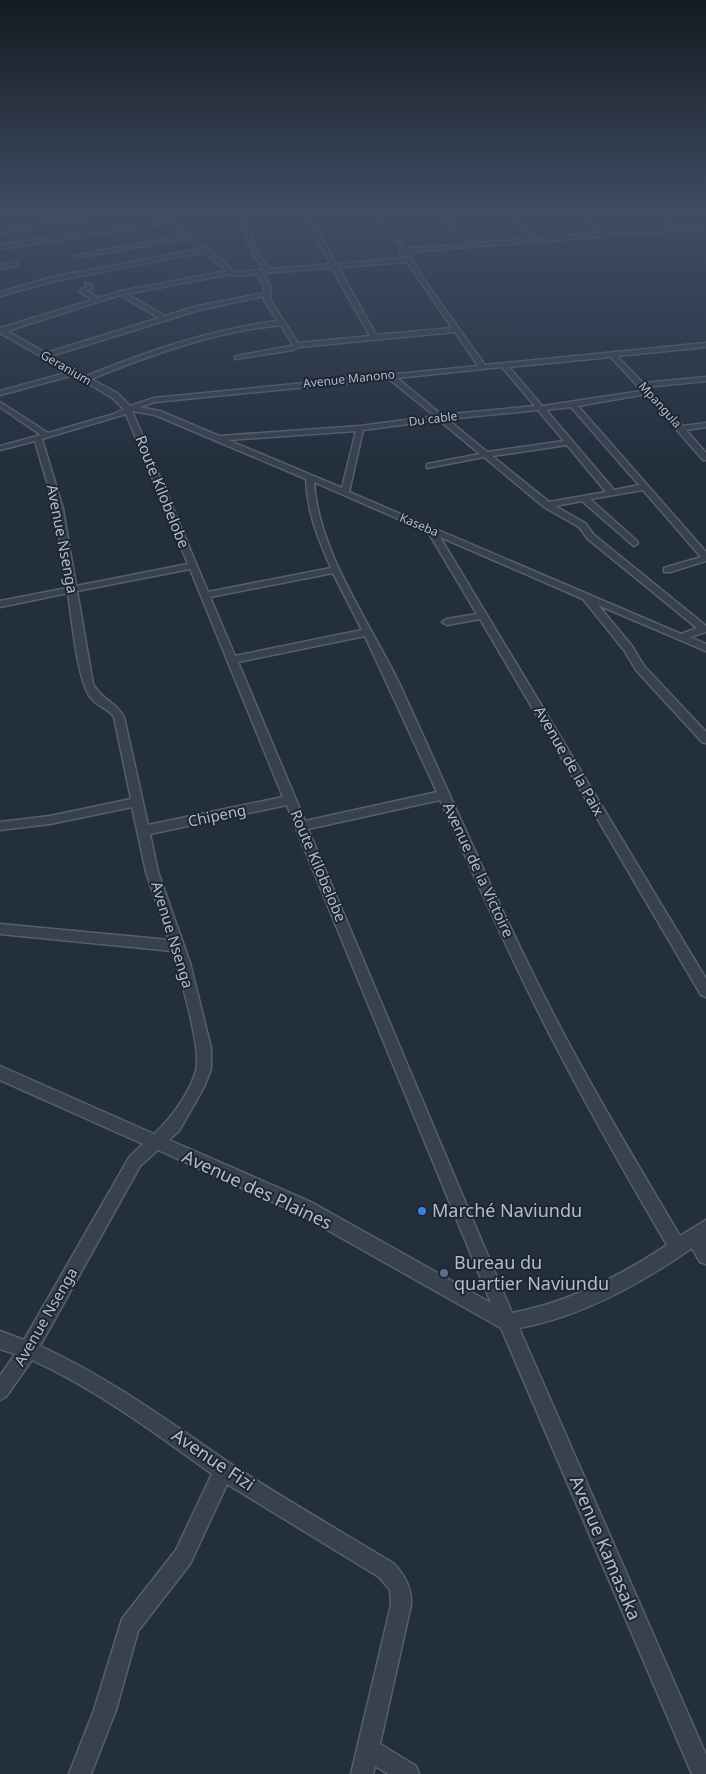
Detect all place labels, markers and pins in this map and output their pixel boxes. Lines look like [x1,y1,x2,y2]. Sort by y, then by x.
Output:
place label: Marché Naviundu [432,1198,582,1222]
marker: Marché Naviundu [416,1205,428,1217]
place label: Bureau du quartier Naviundu [454,1250,609,1295]
marker: Bureau du quartier Naviundu [438,1267,450,1279]

